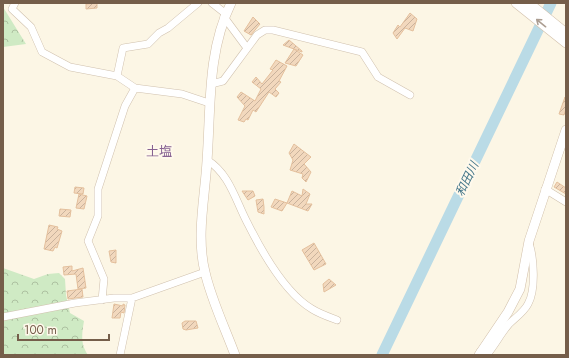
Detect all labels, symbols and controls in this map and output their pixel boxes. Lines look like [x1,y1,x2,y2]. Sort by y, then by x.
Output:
one-way arrow [535,19,546,27]
district label: 土塩 [146,142,172,161]
water label: 和田川 [451,157,484,199]
scale bar [18,316,109,342]
text: 100 m [24,321,57,339]

